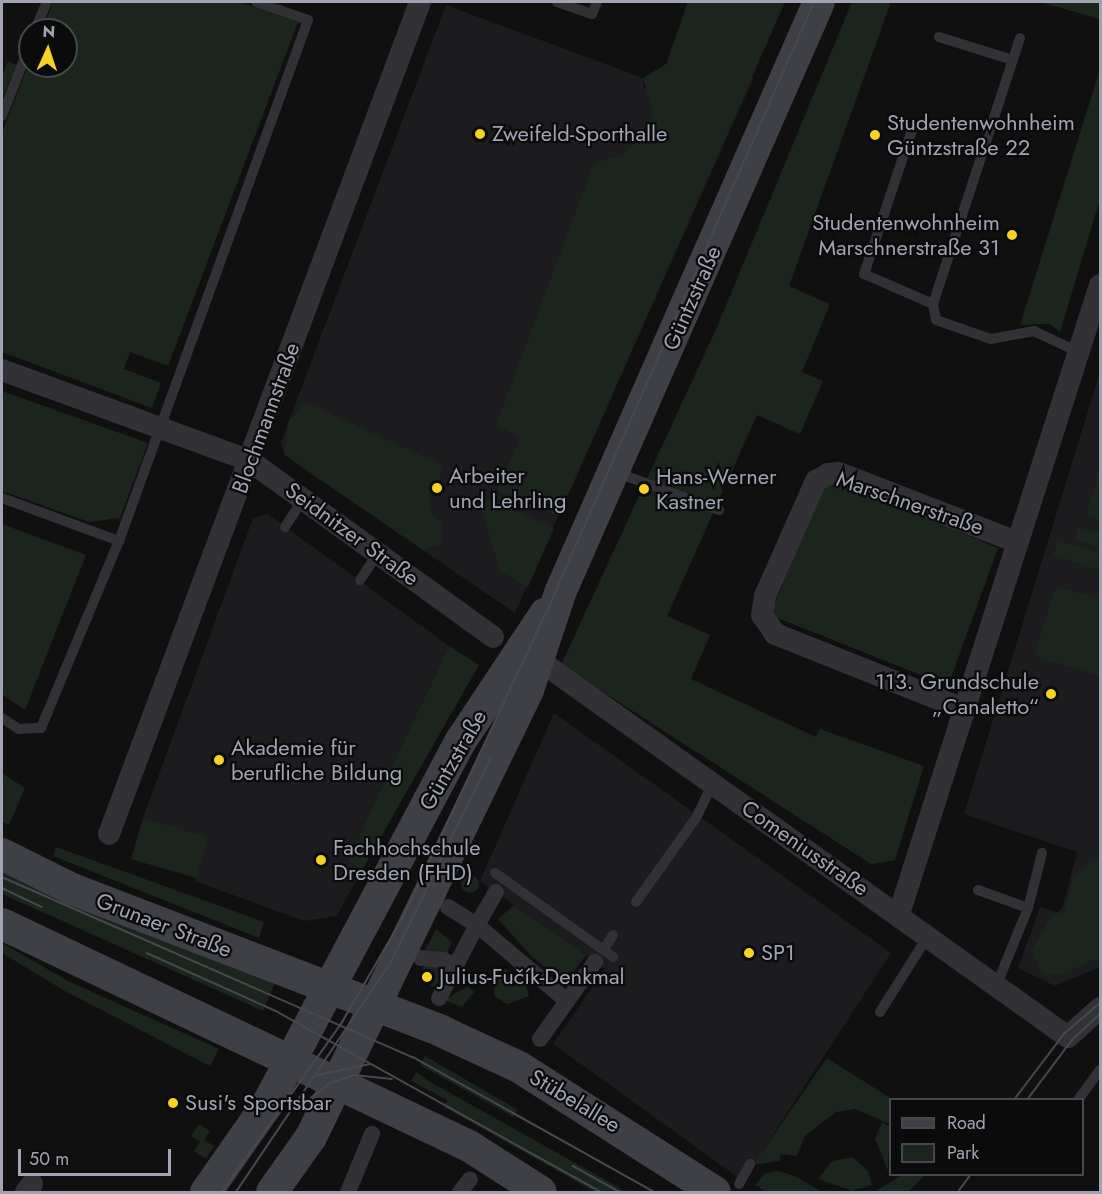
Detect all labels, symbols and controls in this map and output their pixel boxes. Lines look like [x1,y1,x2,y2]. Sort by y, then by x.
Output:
north arrow [18,18,78,78]
text: N [42,20,56,43]
place label: Studentenwohnheim Güntzstraße 22 [887,109,1075,160]
place label: Zweifeld-Sporthalle [492,121,667,147]
marker: Zweifeld-Sporthalle [473,127,487,141]
marker: Studentenwohnheim Güntzstraße 22 [868,128,882,142]
place label: Studentenwohnheim Marschnerstraße 31 [812,209,1000,260]
marker: Studentenwohnheim Marschnerstraße 31 [1005,228,1019,242]
street label: Güntzstraße [657,242,727,354]
street label: Blochmannstraße [227,339,305,497]
place label: Arbeiter und Lehrling [449,462,566,514]
place label: Hans-Werner Kastner [656,463,777,514]
street label: Marschnerstraße [833,466,987,540]
street label: Seidnitzer Straße [280,477,424,591]
marker: Arbeiter und Lehrling [430,481,444,495]
marker: Hans-Werner Kastner [637,482,651,496]
place label: 113. Grundschule „Canaletto“ [875,668,1039,720]
marker: 113. Grundschule „Canaletto“ [1044,687,1058,701]
street label: Güntzstraße [414,705,492,815]
place label: Akademie für berufliche Bildung [231,734,402,786]
marker: Akademie für berufliche Bildung [212,753,226,767]
street label: Comeniusstraße [736,794,874,902]
place label: Fachhochschule Dresden (FHD) [333,834,480,885]
marker: Fachhochschule Dresden (FHD) [314,853,328,867]
street label: Grunaer Straße [93,887,235,963]
place label: SP1 [761,940,795,966]
marker: SP1 [742,946,756,960]
place label: Julius-Fučík-Denkmal [439,964,625,990]
marker: Julius-Fučík-Denkmal [420,970,434,984]
street label: Stübelallee [525,1064,625,1138]
place label: Susi's Sportsbar [185,1090,332,1116]
marker: Susi's Sportsbar [166,1096,180,1110]
legend [889,1098,1084,1176]
text: Road [947,1110,986,1136]
scale bar [21,1137,174,1175]
text: Park [947,1140,979,1166]
text: 50 m [29,1146,69,1172]

